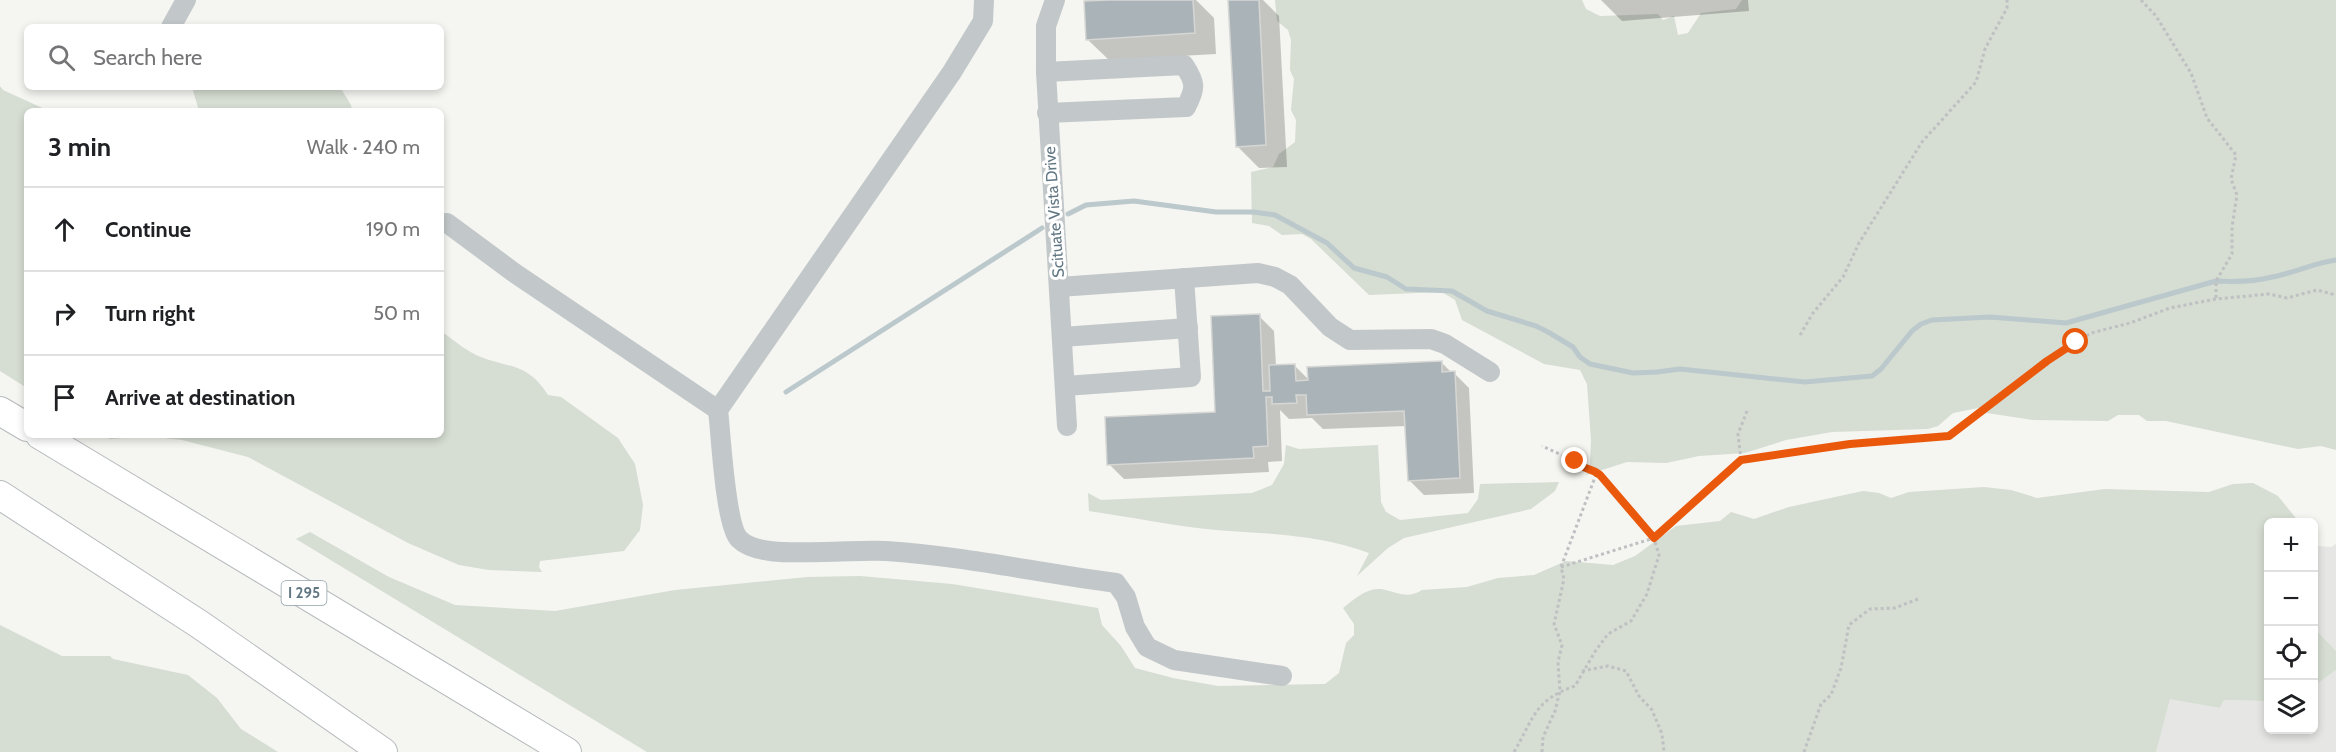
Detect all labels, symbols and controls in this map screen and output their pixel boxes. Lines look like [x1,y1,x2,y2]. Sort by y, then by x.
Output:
search box [24,24,444,90]
icon: search [45,41,78,74]
text: Search here [93,44,202,71]
text: 3 min [48,131,111,163]
text: Walk · 240 m [307,135,420,159]
street label: Scituate Vista Drive [1040,146,1068,278]
icon: ahead [48,213,81,246]
text: Continue [105,216,191,243]
text: 190 m [366,217,420,241]
icon: right [48,297,81,330]
text: Turn right [105,300,195,327]
text: 50 m [373,301,420,325]
route start [2062,328,2088,354]
icon: arrive [48,381,81,414]
text: Arrive at destination [105,384,295,411]
route end [1561,447,1587,473]
map controls [2264,518,2318,734]
button: + [2264,518,2318,572]
button: − [2264,572,2318,626]
road number: I 295 [282,581,326,605]
button: locate [2264,626,2318,680]
button: layers [2264,680,2318,734]

